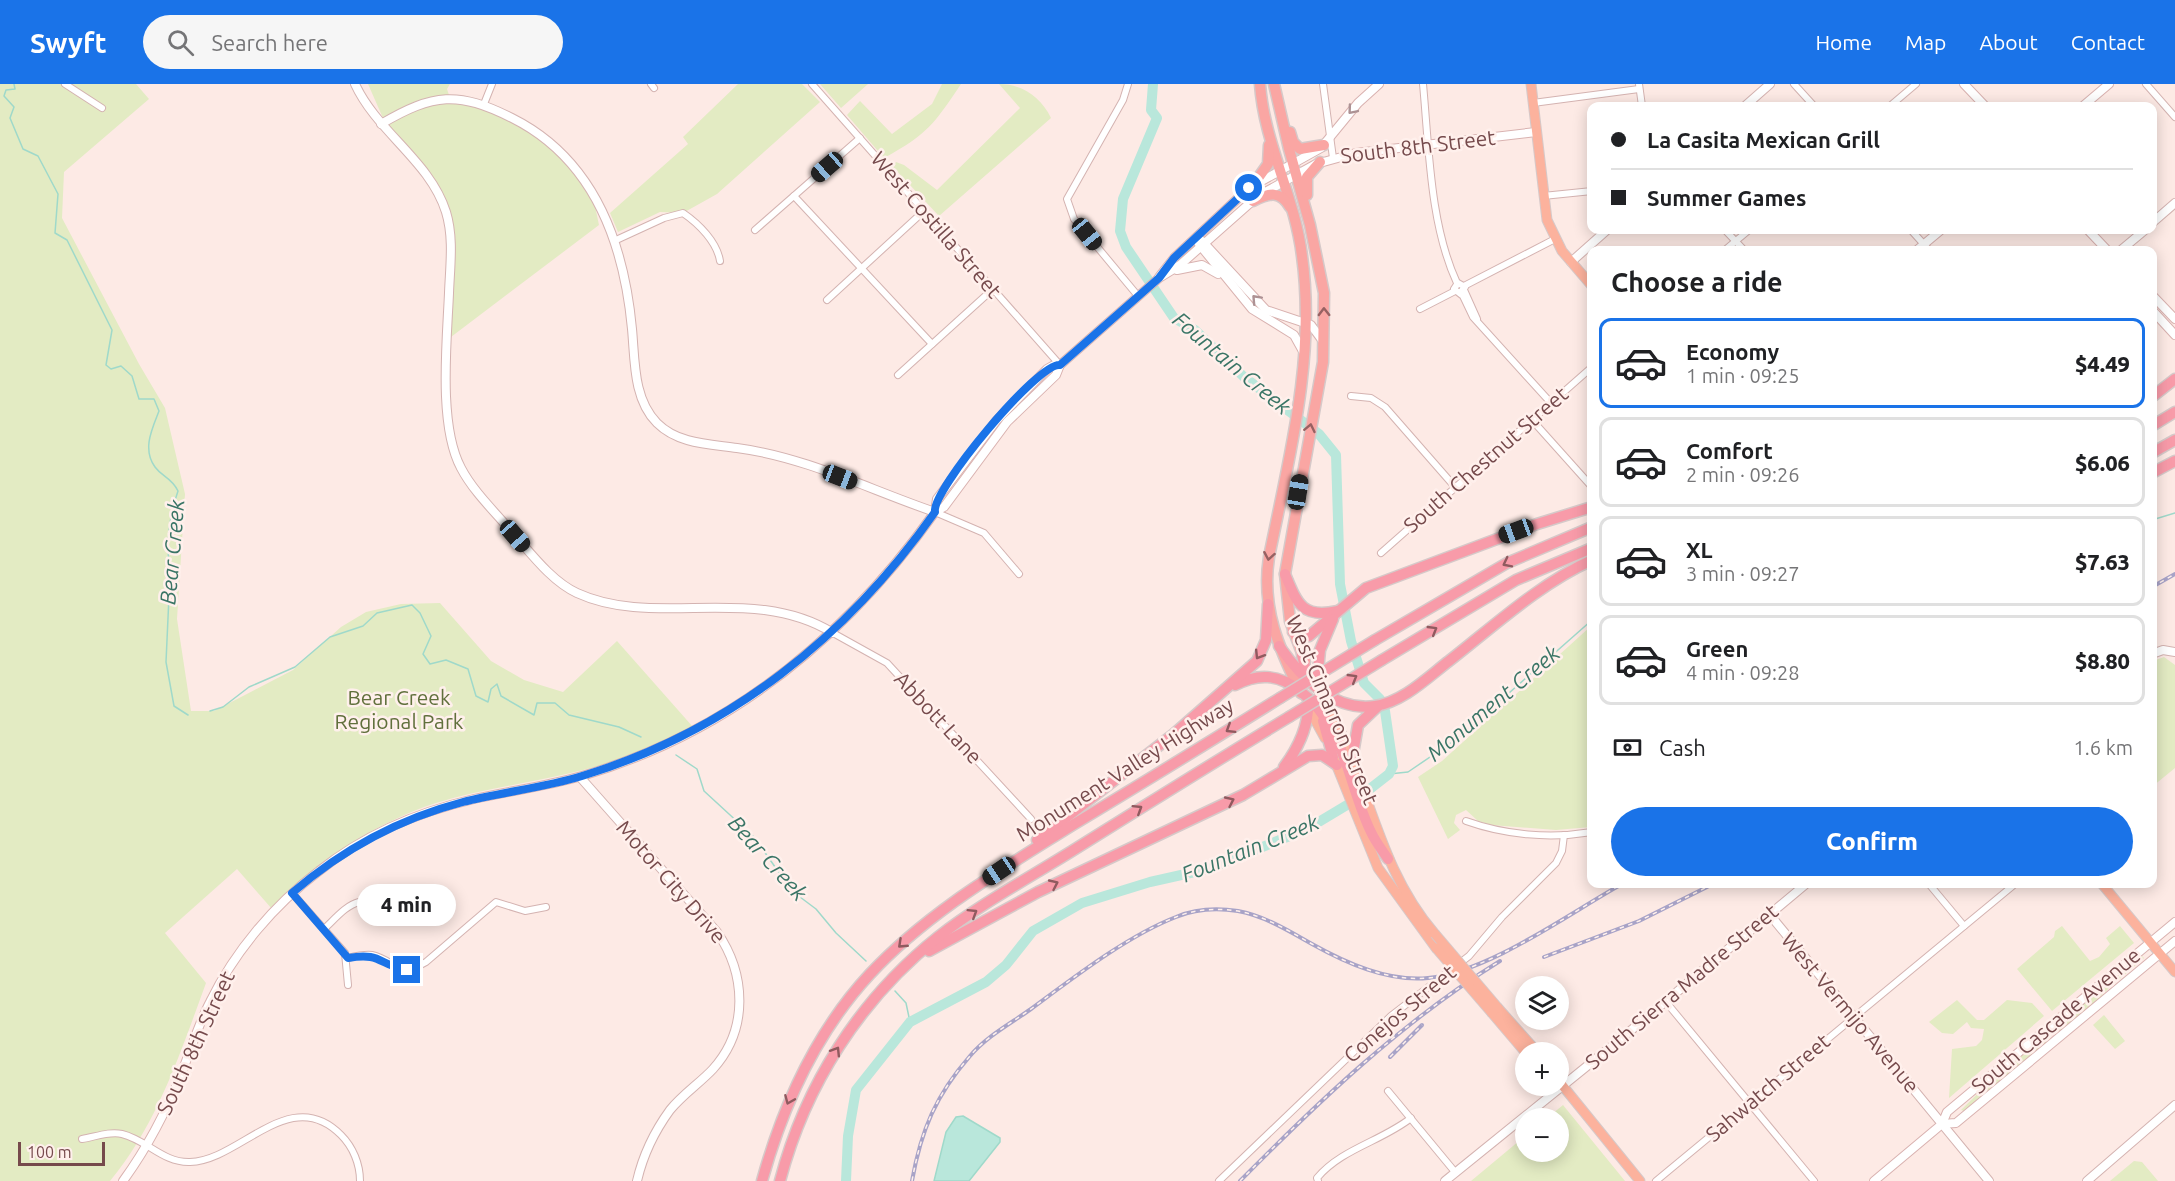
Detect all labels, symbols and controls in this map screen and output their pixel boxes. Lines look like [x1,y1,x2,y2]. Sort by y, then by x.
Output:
search box [143,15,563,69]
icon: search [164,26,197,59]
text: Swyft [30,27,107,58]
text: Search here [212,30,328,55]
text: Home [1815,30,1872,54]
text: Map [1905,30,1946,54]
text: About [1979,30,2038,54]
text: Contact [2071,30,2145,54]
one-way arrow [1349,103,1360,114]
street label: South 8th Street [1339,125,1497,167]
text: La Casita Mexican Grill [1647,127,1880,152]
street label: West Costilla Street [867,146,1007,302]
car [808,148,846,186]
route start [1235,174,1262,201]
text: Summer Games [1647,185,1806,210]
car [1069,214,1105,254]
text: Choose a ride [1611,267,1783,297]
one-way arrow [1252,295,1263,306]
water label: Fountain Creek [1168,306,1297,420]
one-way arrow [1318,307,1330,316]
icon: car [1614,336,1668,390]
text: Economy [1686,339,1779,364]
text: $4.49 [2075,351,2130,376]
text: 1 min · 09:25 [1686,364,1800,387]
street label: South Chestnut Street [1398,381,1572,537]
one-way arrow [1303,423,1316,433]
icon: car [1614,435,1668,489]
text: Comfort [1686,438,1773,463]
text: $6.06 [2075,450,2130,475]
car [820,462,860,492]
text: 2 min · 09:26 [1686,463,1800,486]
car [1286,473,1310,511]
water label: Bear Creek [154,498,189,606]
car [1496,516,1536,546]
car [496,517,534,555]
icon: car [1614,534,1668,588]
text: XL [1686,537,1713,562]
text: $7.63 [2075,549,2130,574]
one-way arrow [1264,551,1276,560]
one-way arrow [1502,556,1513,568]
text: 3 min · 09:27 [1686,562,1800,585]
street label: West Cimarron Street [1282,611,1384,808]
one-way arrow [1427,625,1437,637]
icon: car [1614,633,1668,687]
text: Green [1686,636,1748,661]
water label: Monument Creek [1421,639,1565,765]
text: $8.80 [2075,648,2130,673]
one-way arrow [1254,649,1266,659]
text: 4 min · 09:28 [1686,661,1800,684]
street label: Abbott Lane [890,666,987,768]
one-way arrow [1347,673,1357,685]
park label: Bear Creek Regional Park [335,685,464,733]
street label: Monument Valley Highway [1011,692,1237,846]
one-way arrow [1226,721,1236,733]
icon: cash [1611,731,1644,764]
text: Cash [1659,735,1706,760]
text: 1.6 km [2074,736,2133,759]
one-way arrow [1224,796,1235,808]
one-way arrow [1132,805,1142,817]
button: Confirm [1611,807,2133,876]
water label: Fountain Creek [1177,808,1323,886]
water label: Bear Creek [724,810,813,906]
street label: Motor City Drive [612,815,732,948]
car [979,853,1019,889]
one-way arrow [1048,879,1059,891]
callout: 4 min [358,883,456,925]
text: 4 min [381,893,432,916]
street label: South Sierra Madre Street [1580,899,1782,1074]
one-way arrow [966,909,977,920]
street label: West Vermijo Avenue [1777,928,1925,1097]
one-way arrow [899,937,909,948]
street label: South Cascade Avenue [1966,943,2145,1098]
route end [393,956,420,983]
street label: Conejos Street [1339,959,1460,1067]
street label: South 8th Street [151,967,239,1118]
map controls [1515,976,1569,1162]
button: layers [1515,976,1569,1030]
street label: Sahwatch Street [1701,1028,1834,1146]
button: + [1515,1042,1569,1096]
one-way arrow [829,1047,841,1057]
one-way arrow [784,1094,796,1105]
button: − [1515,1108,1569,1162]
scale bar [18,1139,105,1166]
text: 100 m [27,1143,72,1161]

